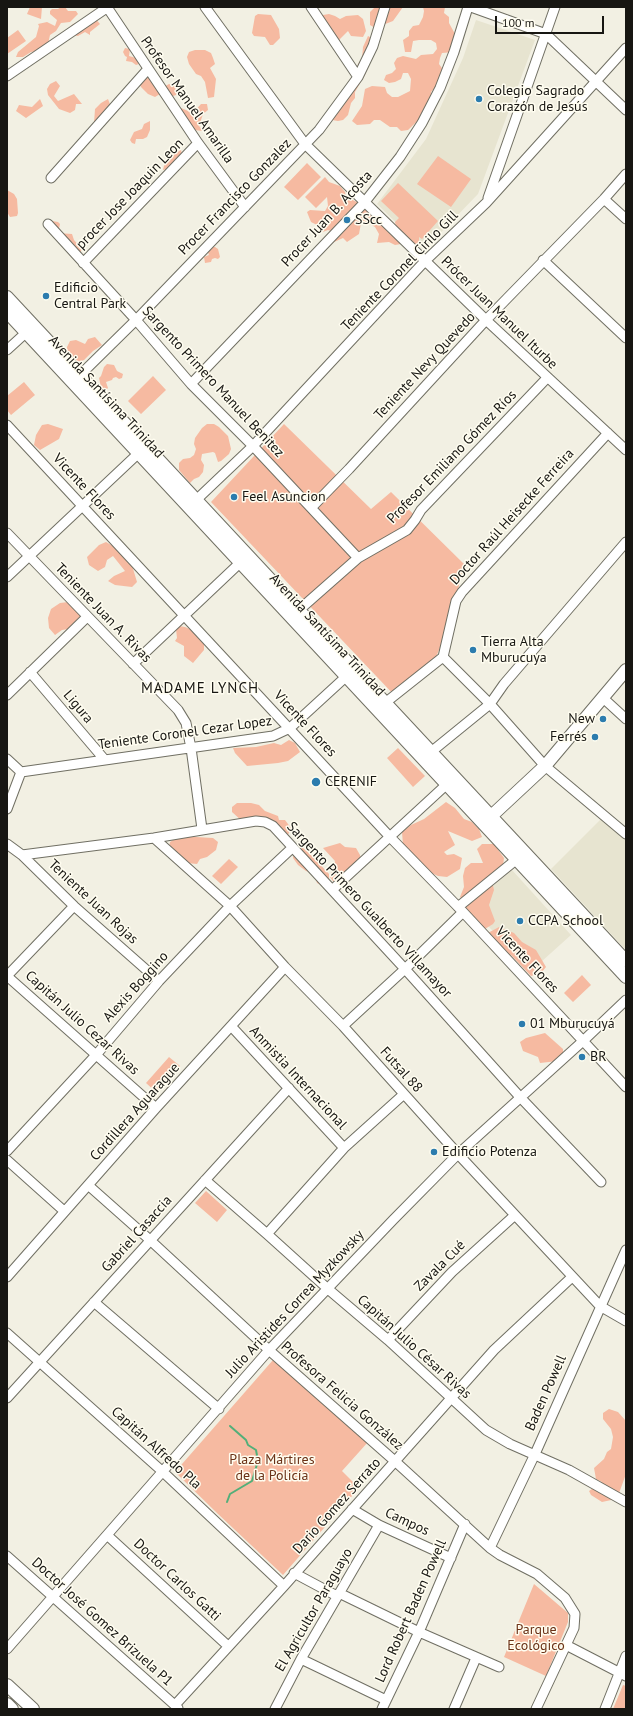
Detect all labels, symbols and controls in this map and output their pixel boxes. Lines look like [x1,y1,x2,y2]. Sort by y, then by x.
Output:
scale bar [497,8,606,34]
text: 100 m [502,15,535,30]
street label: Profesor Manuel Amarilla [137,33,237,167]
place label: Colegio Sagrado Corazón de Jesús [487,83,588,116]
marker: Colegio Sagrado Corazón de Jesús [474,94,484,104]
street label: procer Jose Joaquin Leon [73,135,187,253]
street label: Procer Francisco Gonzalez [175,135,295,259]
street label: Procer Juan B. Acosta [278,168,376,270]
street label: Teniente Coronel Cirilo Gill [338,207,462,335]
place label: SScc [355,212,382,228]
marker: SScc [342,215,352,225]
street label: Prócer Juan Manuel Iturbe [437,253,561,373]
place label: Edificio Central Park [54,280,126,312]
marker: Edificio Central Park [41,291,51,301]
street label: Sargento Primero Manuel Benitez [139,303,287,461]
street label: Teniente Nevy Quevedo [371,309,479,423]
street label: Avenida Santísima Trinidad [45,332,167,462]
street label: Profesor Emiliano Gómez Ríos [384,387,520,527]
street label: Doctor Raúl Heisecke Ferreira [446,445,578,589]
street label: Vicente Flores [49,450,119,524]
place label: Feel Asuncion [242,489,326,505]
marker: Feel Asuncion [229,492,239,502]
street label: Teniente Juan A. Rivas [51,560,155,666]
street label: Avenida Santísima Trinidad [266,570,388,700]
place label: Tierra Alta Mburucuya [481,634,547,666]
marker: Tierra Alta Mburucuya [468,645,478,655]
district label: MADAME LYNCH [141,680,259,698]
street label: Ligura [59,687,97,727]
street label: Vicente Flores [270,687,340,761]
place label: New [568,711,595,727]
street label: Teniente Coronel Cezar Lopez [97,712,273,754]
marker: New [598,714,608,724]
place label: Ferrés [550,729,587,745]
marker: Ferrés [590,732,600,742]
place label: CERENIF [325,774,377,790]
marker: CERENIF [310,776,322,788]
street label: Sargento Primero Gualberto Villamayor [283,819,455,1001]
street label: Teniente Juan Rojas [45,856,141,948]
place label: CCPA School [528,913,603,929]
marker: CCPA School [515,916,525,926]
street label: Vicente Flores [492,923,562,997]
street label: Alexis Boggino [100,948,172,1026]
street label: Capitán Julio Cezar Rivas [22,967,142,1079]
place label: 01 Mburucuyá [530,1016,615,1032]
marker: 01 Mburucuyá [517,1019,527,1029]
street label: Anmistia Internacional [246,1023,350,1133]
street label: Futsal 88 [376,1044,426,1096]
place label: BR [590,1049,607,1065]
marker: BR [577,1052,587,1062]
street label: Cordillera Aguarague [87,1060,183,1164]
place label: Edificio Potenza [442,1144,537,1160]
marker: Edificio Potenza [429,1147,439,1157]
street label: Gabriel Casaccia [98,1192,176,1276]
street label: Julio Aristides Correa Myzkowsky [222,1227,368,1381]
street label: Zavala Cué [411,1237,469,1295]
street label: Capitán Julio César Rivas [354,1291,474,1403]
street label: Profesora Felicia González [277,1338,407,1454]
street label: Baden Powell [522,1352,570,1434]
street label: Capitán Alfredo Pla [108,1403,204,1493]
park label: Plaza Mártires de la Policía [229,1452,315,1484]
street label: Dario Gomez Serrato [289,1455,385,1557]
street label: Campos [382,1504,432,1540]
street label: Doctor Carlos Gatti [130,1535,224,1625]
street label: Lord Robert Baden Powell [372,1537,450,1685]
street label: El Agricultor Paraguayo [272,1545,356,1675]
street label: Doctor José Gomez Brizuela P1 [28,1554,176,1690]
park label: Parque Ecológico [507,1622,565,1654]

